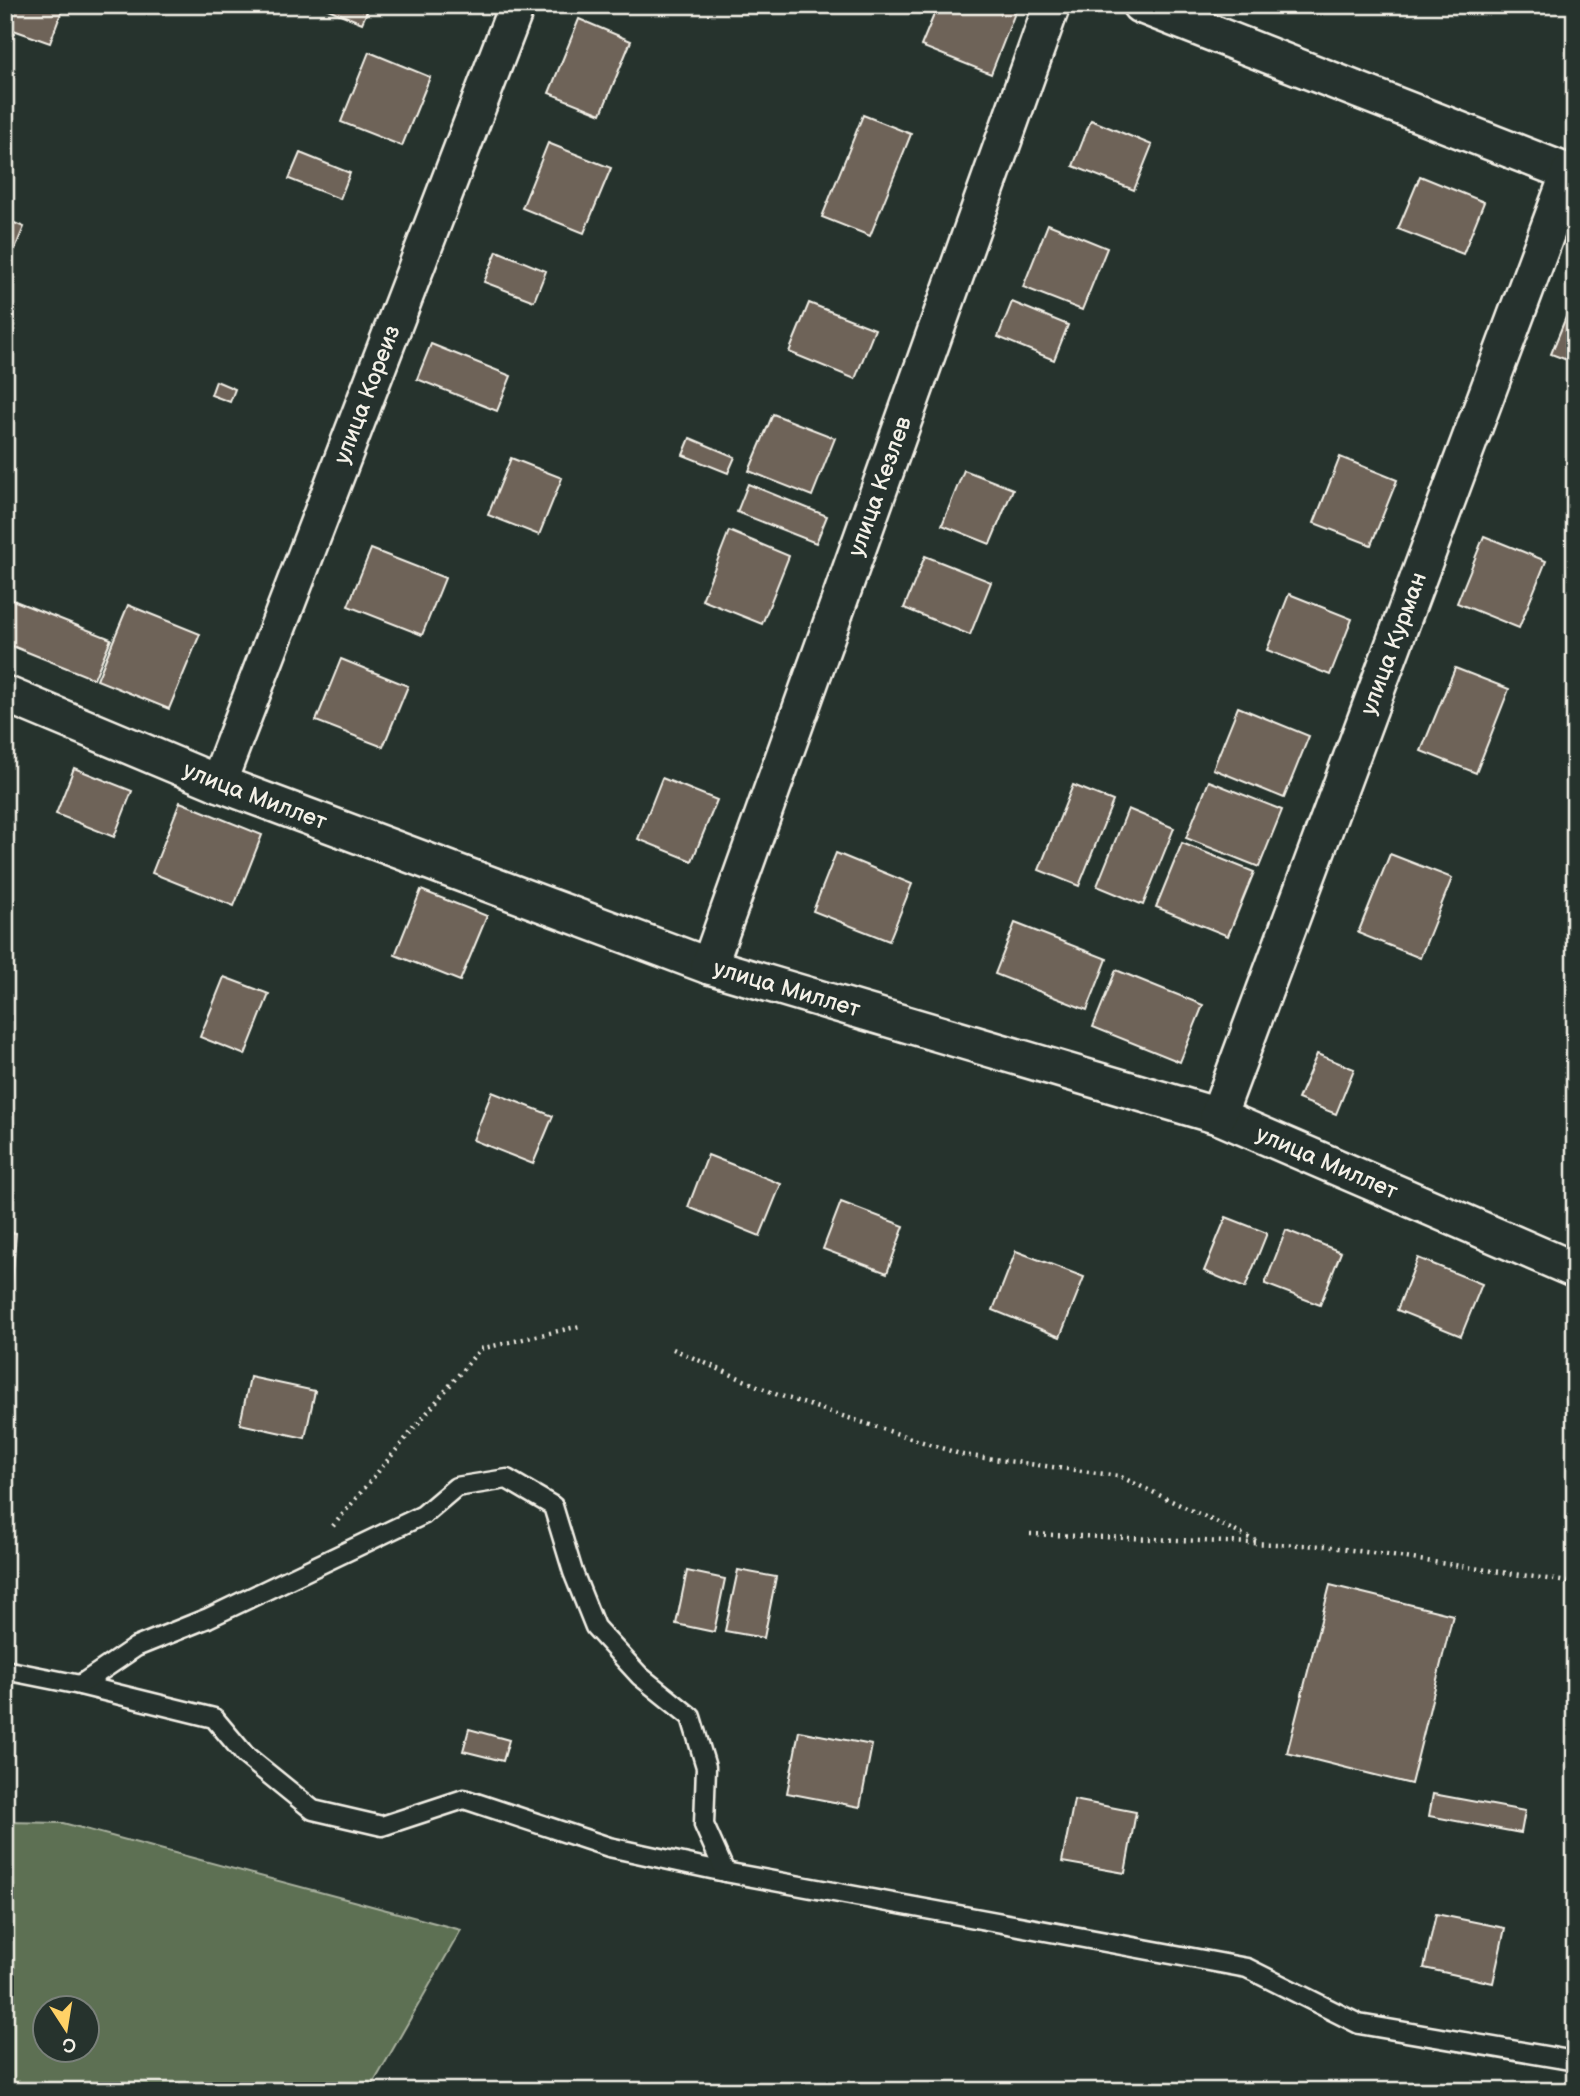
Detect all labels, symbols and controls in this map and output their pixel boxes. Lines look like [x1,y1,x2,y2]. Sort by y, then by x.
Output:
street label: улица Кореиз [328,321,407,468]
street label: улица Кезлев [842,413,918,560]
street label: улица Курман [1355,568,1433,719]
street label: улица Миллет [179,756,331,836]
street label: улица Миллет [710,954,864,1024]
street label: улица Миллет [1252,1120,1402,1206]
north arrow [32,1994,102,2064]
text: С [60,2032,78,2057]

